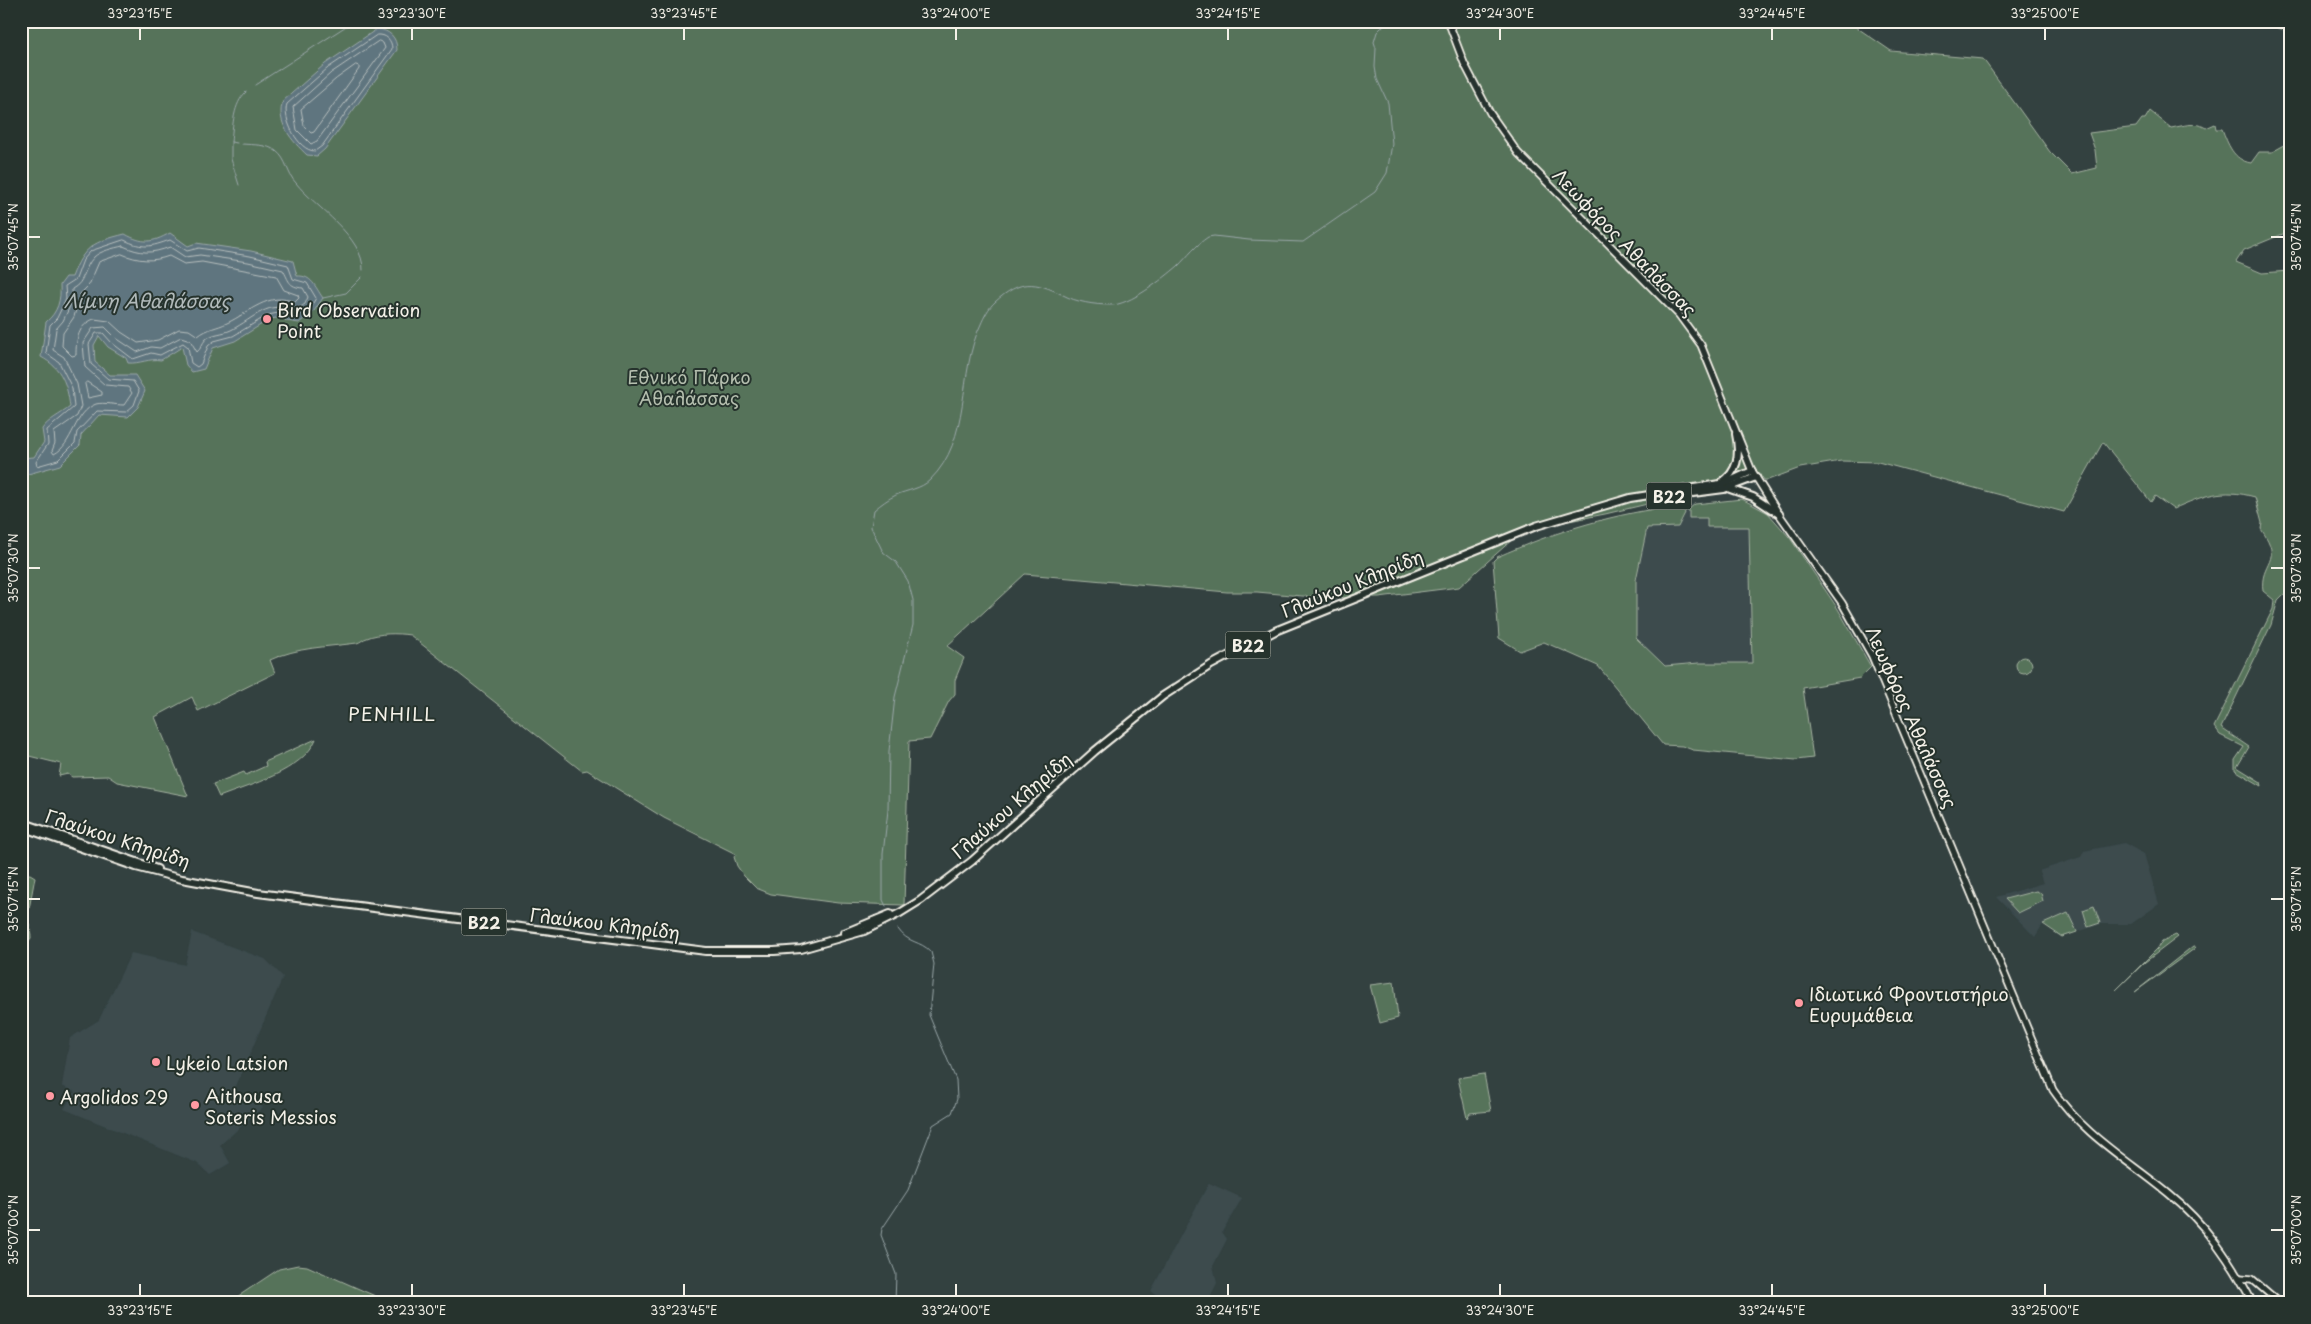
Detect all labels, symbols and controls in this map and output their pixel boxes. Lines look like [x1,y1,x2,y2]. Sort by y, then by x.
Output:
text: 33°23'15"E [107,4,173,22]
text: 33°23'30"E [378,4,446,22]
text: 33°23'45"E [650,4,718,22]
text: 33°24'00"E [921,4,991,22]
text: 33°24'15"E [1195,4,1261,22]
text: 33°24'30"E [1466,4,1534,22]
text: 33°24'45"E [1738,4,1806,22]
text: 33°25'00"E [2010,4,2080,22]
street label: Λεωφόρος Αθαλάσσας [1547,162,1703,322]
text: 35°07'45"N [4,203,22,271]
text: 35°07'45"N [2287,203,2305,271]
water label: Λίμνη Αθαλάσσας [64,286,233,314]
place label: Bird Observation Point [277,296,420,344]
marker: Bird Observation Point [261,313,273,325]
park label: Εθνικό Πάρκο Αθαλάσσας [627,363,751,411]
road number: B22 [1646,482,1692,510]
text: 35°07'30"N [4,533,22,603]
text: 35°07'30"N [2287,533,2305,603]
street label: Γλαύκου Κληρίδη [1277,542,1427,624]
street label: Λεωφόρος Αθαλάσσας [1860,622,1964,812]
road number: B22 [1226,632,1270,658]
district label: PENHILL [348,699,436,727]
street label: Γλαύκου Κληρίδη [945,745,1077,865]
street label: Γλαύκου Κληρίδη [42,802,194,874]
text: 35°07'15"N [4,866,22,932]
text: 35°07'15"N [2287,866,2305,932]
street label: Γλαύκου Κληρίδη [528,900,682,946]
road number: B22 [462,909,506,936]
place label: Ιδιωτικό Φροντιστήριο Ευρυμάθεια [1809,980,2009,1028]
marker: Ιδιωτικό Φροντιστήριο Ευρυμάθεια [1793,997,1805,1009]
place label: Lykeio Latsion [166,1049,288,1076]
marker: Lykeio Latsion [150,1056,162,1068]
place label: Aithousa Soteris Messios [205,1082,337,1130]
place label: Argolidos 29 [60,1083,168,1110]
marker: Argolidos 29 [44,1090,56,1102]
marker: Aithousa Soteris Messios [189,1099,201,1111]
text: 35°07'00"N [4,1195,22,1265]
text: 35°07'00"N [2287,1195,2305,1265]
text: 33°23'15"E [107,1301,173,1319]
text: 33°23'30"E [378,1301,446,1319]
text: 33°23'45"E [650,1301,718,1319]
text: 33°24'00"E [921,1301,991,1319]
text: 33°24'15"E [1195,1301,1261,1319]
text: 33°24'30"E [1466,1301,1534,1319]
text: 33°24'45"E [1738,1301,1806,1319]
text: 33°25'00"E [2010,1301,2080,1319]

